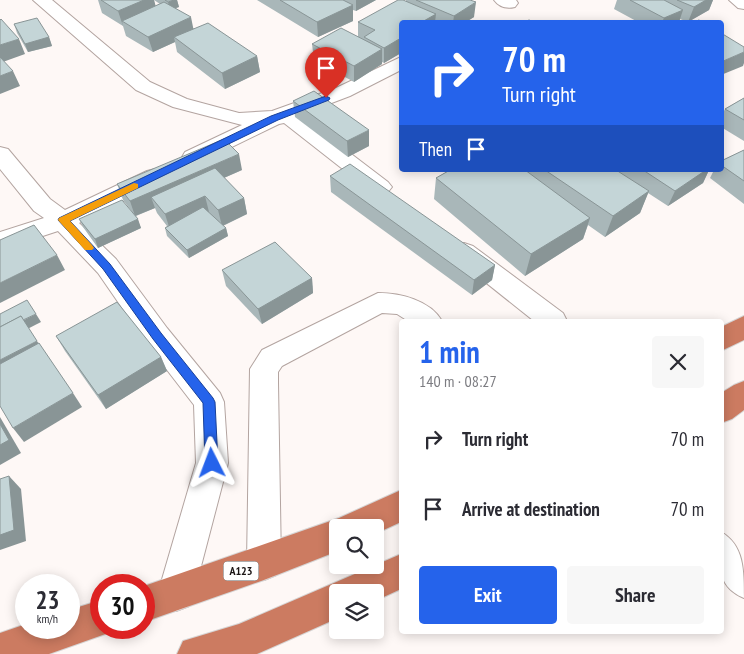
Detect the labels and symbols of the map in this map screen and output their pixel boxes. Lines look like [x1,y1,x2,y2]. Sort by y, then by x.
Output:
pin [305,47,347,98]
position arrow [185,436,237,488]
road number: A123 [224,562,258,580]
speed limit sign: 30 [90,574,155,639]

